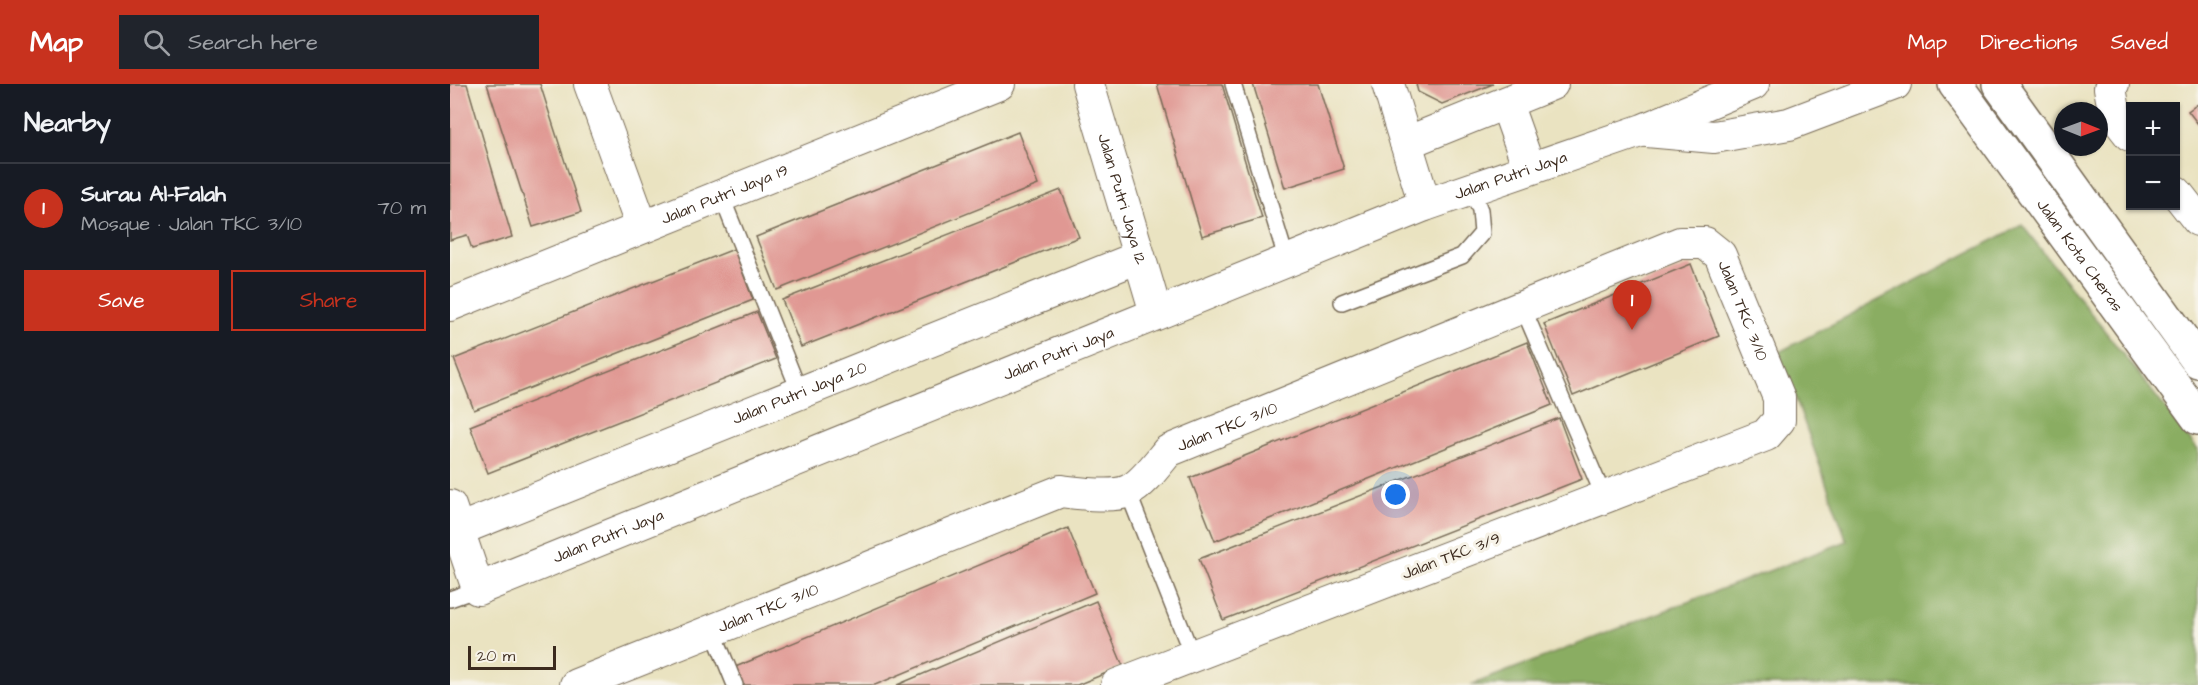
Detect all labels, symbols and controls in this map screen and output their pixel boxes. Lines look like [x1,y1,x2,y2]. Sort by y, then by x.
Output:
search box [119,15,539,69]
text: Map [30,23,83,62]
icon: search [140,26,173,59]
text: Search here [188,27,318,58]
text: Map [1907,28,1947,57]
text: Directions [1980,28,2078,57]
text: Saved [2111,28,2168,57]
north arrow [2054,102,2108,156]
map controls [2126,102,2180,210]
button: + [2126,102,2180,156]
text: Nearby [24,105,111,141]
street label: Jalan Putri Jaya 12 [1092,131,1152,267]
street label: Jalan Putri Jaya [1451,146,1570,205]
button: − [2126,156,2180,210]
street label: Jalan Putri Jaya 19 [658,159,791,230]
text: Surau Al-Falah [81,179,226,210]
text: 1 [42,194,45,222]
text: 70 m [378,194,426,222]
street label: Jalan Kota Cheras [2031,195,2128,316]
text: Mosque · Jalan TKC 3/10 [81,210,302,238]
street label: Jalan TKC 3/10 [1712,257,1773,364]
button: Save [24,270,219,331]
button: Share [231,270,426,331]
pin: 1 [1612,280,1652,330]
street label: Jalan Putri Jaya [1000,321,1117,386]
street label: Jalan Putri Jaya 20 [729,356,870,430]
street label: Jalan TKC 3/10 [1174,397,1281,457]
your location [1381,480,1410,509]
street label: Jalan Putri Jaya [549,504,667,569]
street label: Jalan TKC 3/9 [1399,527,1503,585]
street label: Jalan TKC 3/10 [715,578,822,638]
scale bar [468,643,556,670]
text: 20 m [477,645,515,667]

